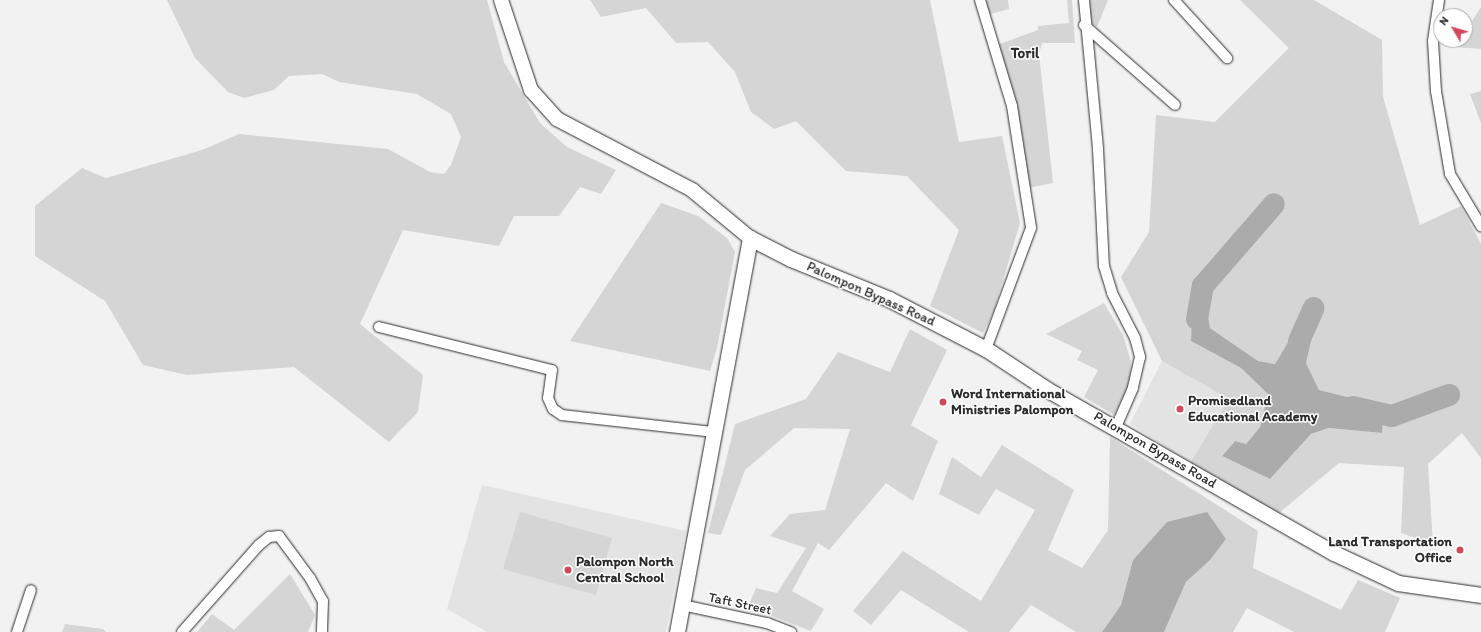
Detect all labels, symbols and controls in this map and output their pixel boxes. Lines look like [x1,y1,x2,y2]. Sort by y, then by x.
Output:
north arrow [1433,8,1473,48]
text: N [1437,14,1451,28]
district label: Toril [1011,45,1039,63]
street label: Palompon Bypass Road [804,258,938,330]
place label: Word International Ministries Palompon [951,386,1073,418]
place label: Promisedland Educational Academy [1188,393,1318,426]
marker: Word International Ministries Palompon [938,397,948,407]
marker: Promisedland Educational Academy [1175,404,1185,414]
street label: Palompon Bypass Road [1091,408,1219,492]
place label: Land Transportation Office [1330,534,1452,566]
marker: Land Transportation Office [1455,545,1465,555]
place label: Palompon North Central School [576,554,674,586]
marker: Palompon North Central School [563,565,573,575]
street label: Taft Street [707,589,773,619]

